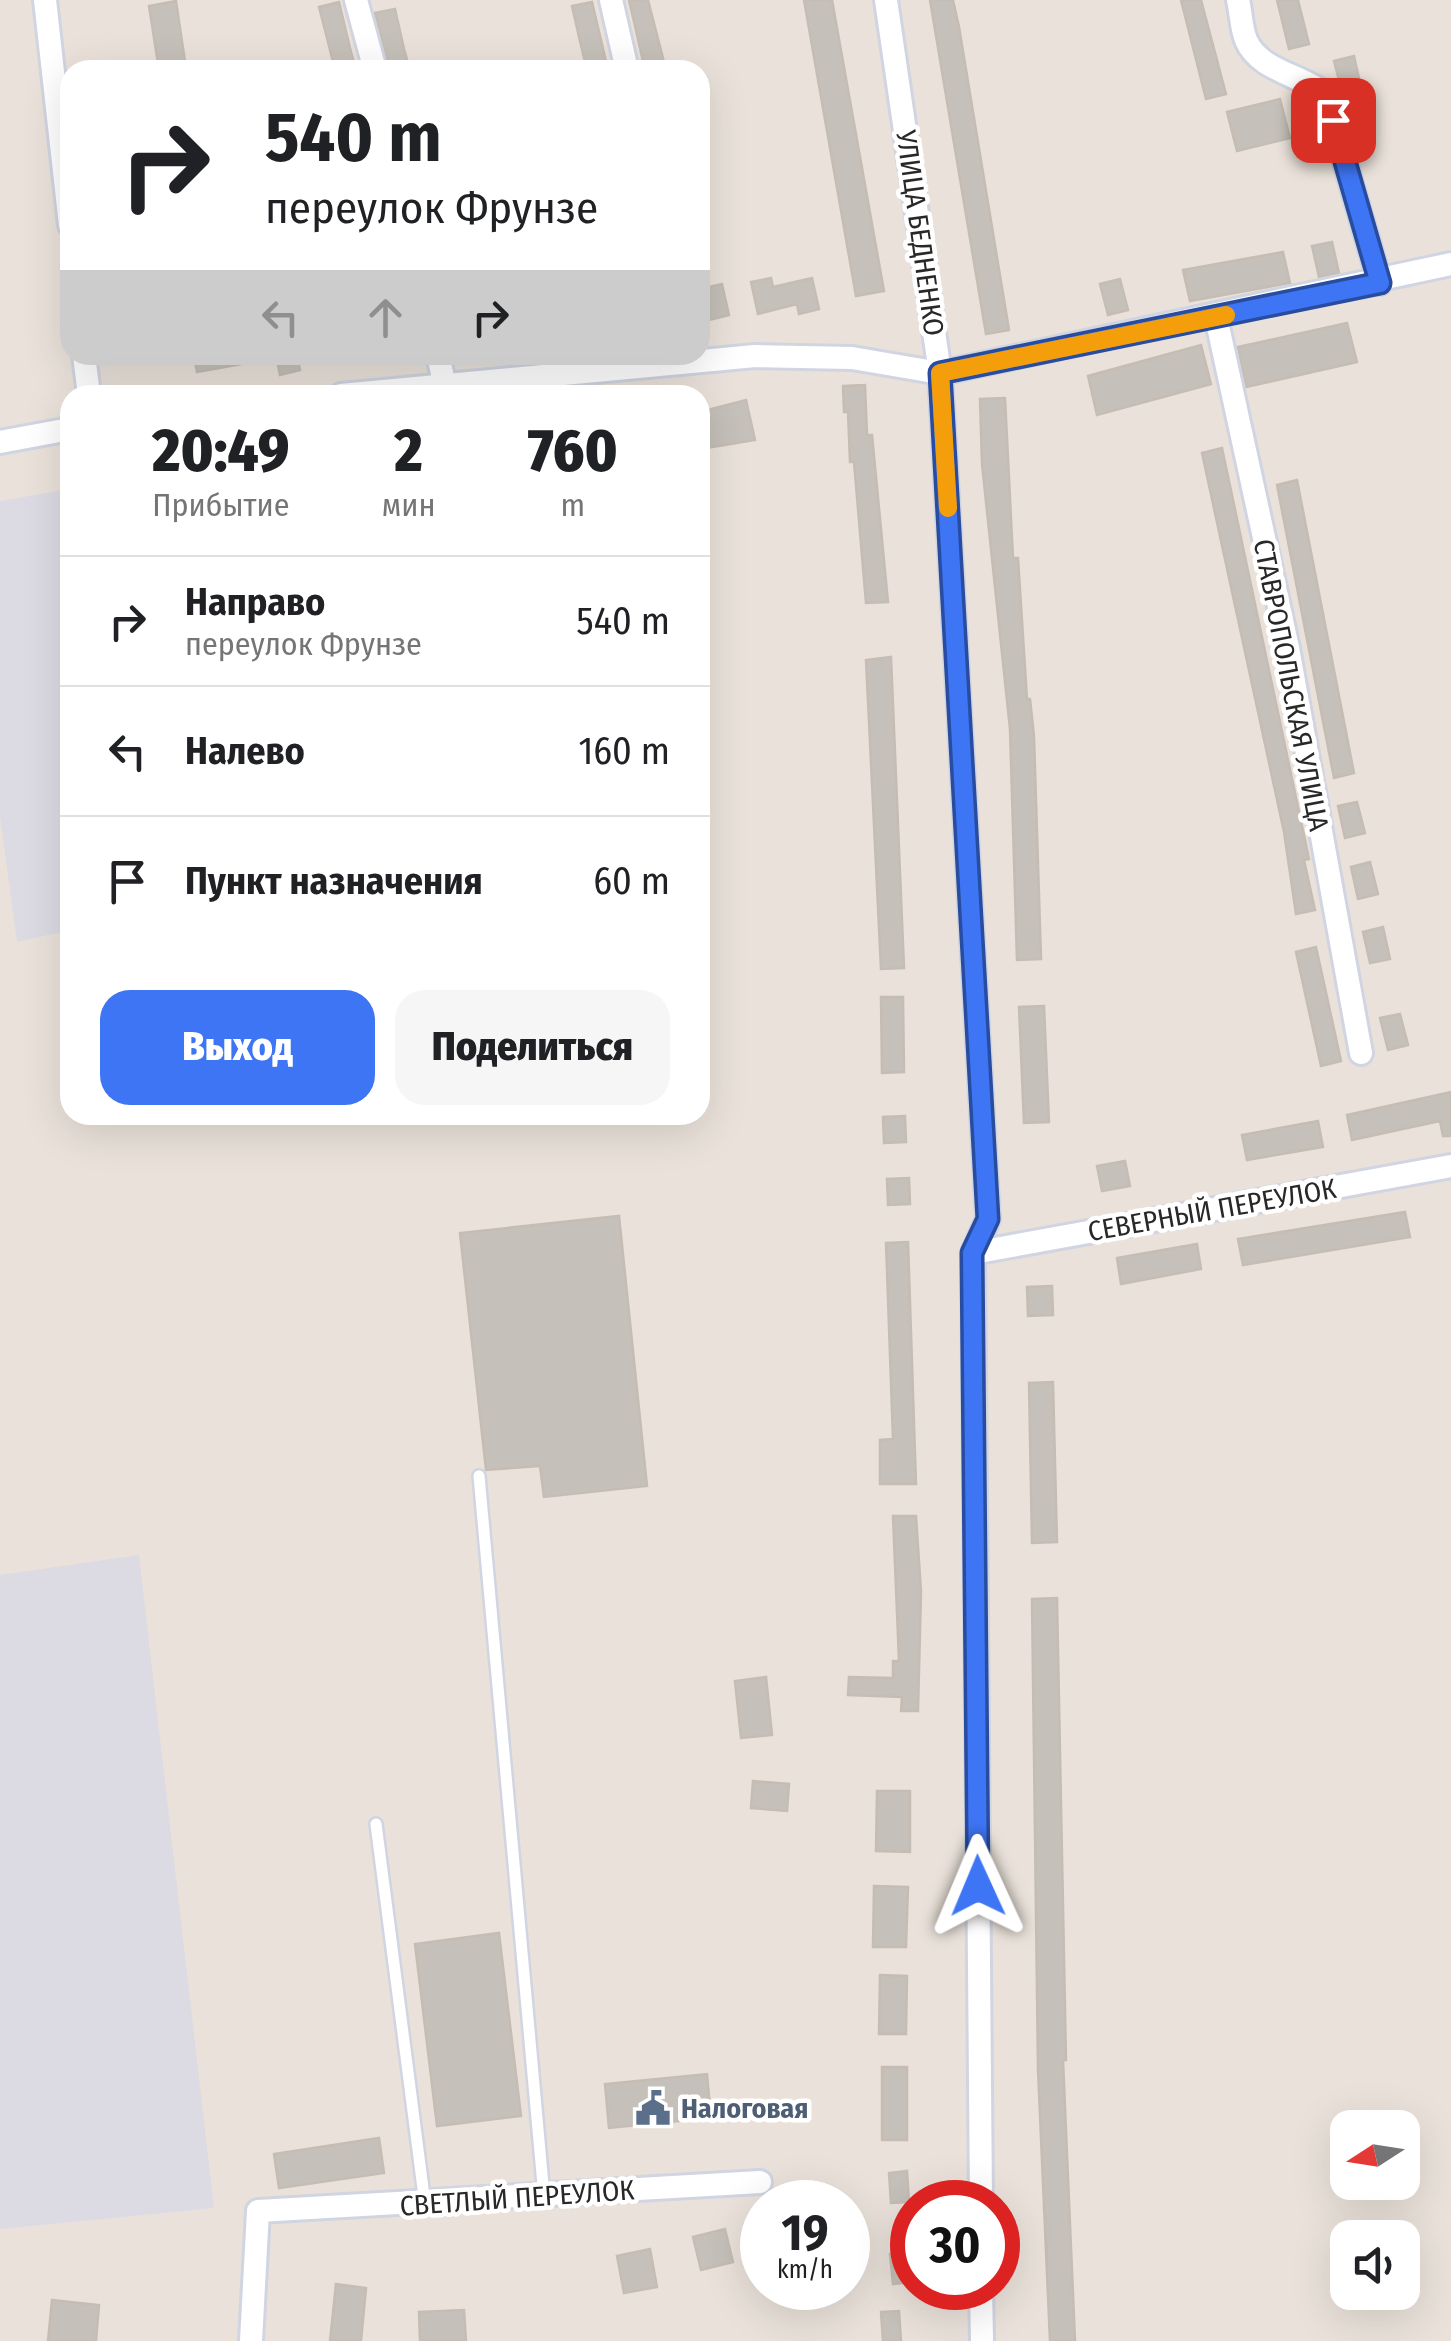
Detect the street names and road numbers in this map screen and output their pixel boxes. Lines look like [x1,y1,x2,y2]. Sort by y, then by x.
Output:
street label: УЛИЦА БЕДНЕНКО [889,127,951,338]
street label: СТАВРОПОЛЬСКАЯ УЛИЦА [1247,536,1336,834]
street label: СЕВЕРНЫЙ ПЕРЕУЛОК [1085,1172,1339,1248]
street label: СВЕТЛЫЙ ПЕРЕУЛОК [399,2173,635,2223]

